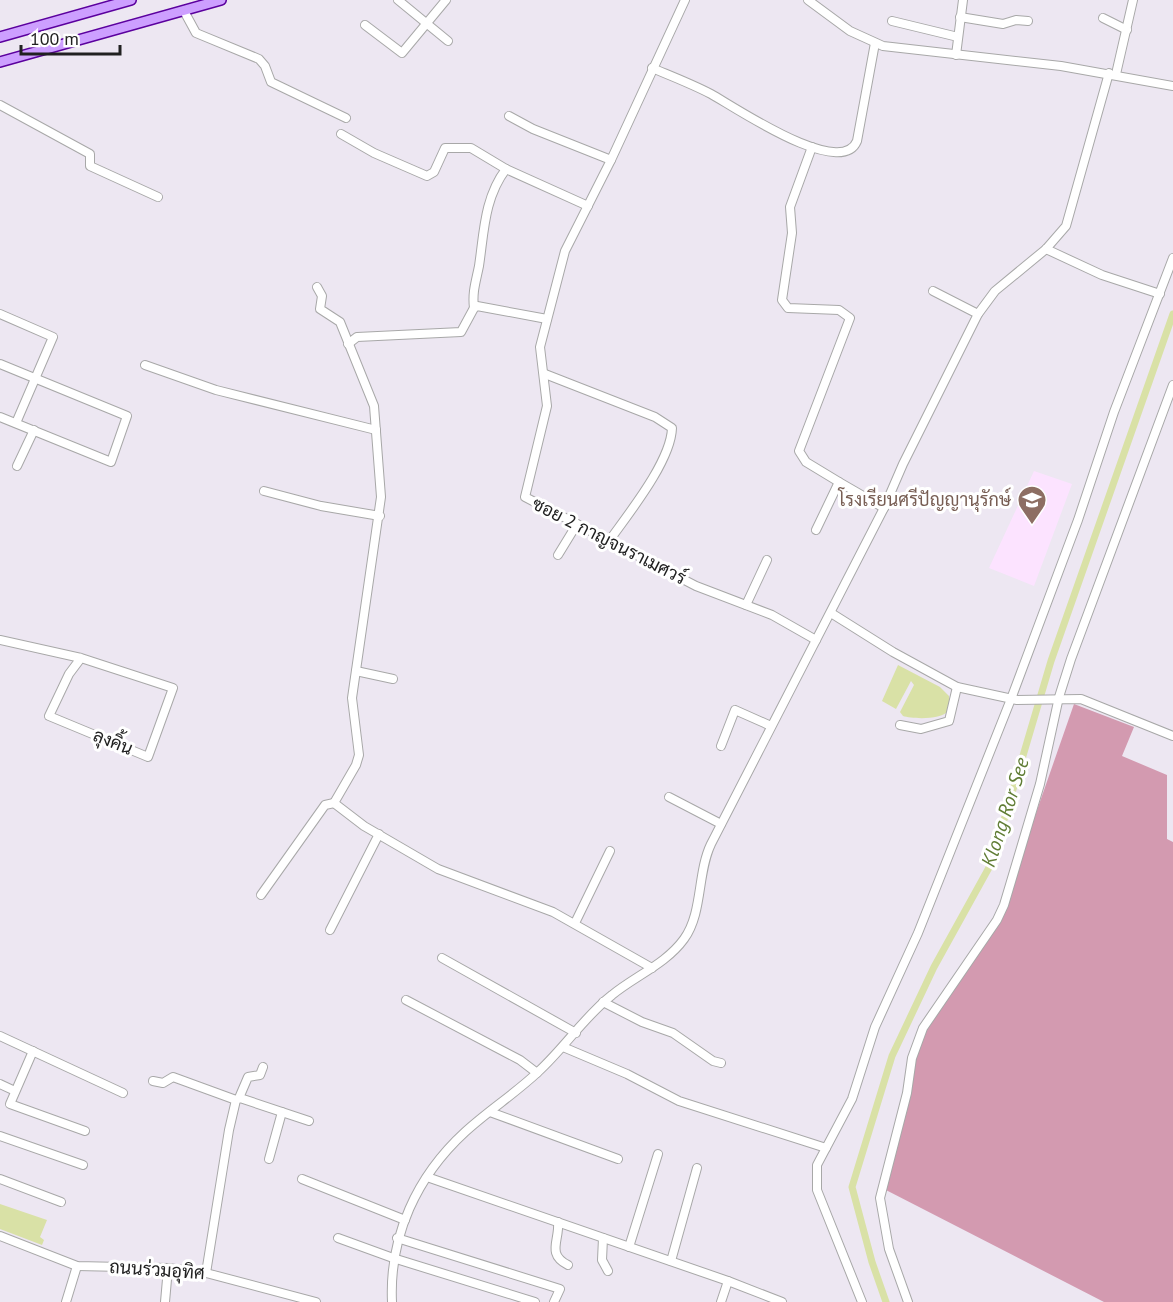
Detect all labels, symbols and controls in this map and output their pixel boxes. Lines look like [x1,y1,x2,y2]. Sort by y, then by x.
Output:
scale bar [21,18,120,56]
text: 100 m [30,27,79,50]
school or university icon: โรงเรียนศรีปัญญานุรักษ์ [1016,484,1048,526]
place label: โรงเรียนศรีปัญญานุรักษ์ [838,487,1012,512]
street label: ซอย 2 กาญจนราเมศวร์ [528,491,691,589]
street label: ลุงคิ้น [90,720,138,761]
water label: Klong Ror See [975,753,1035,870]
street label: ถนนร่วมอุทิศ [108,1255,206,1285]

